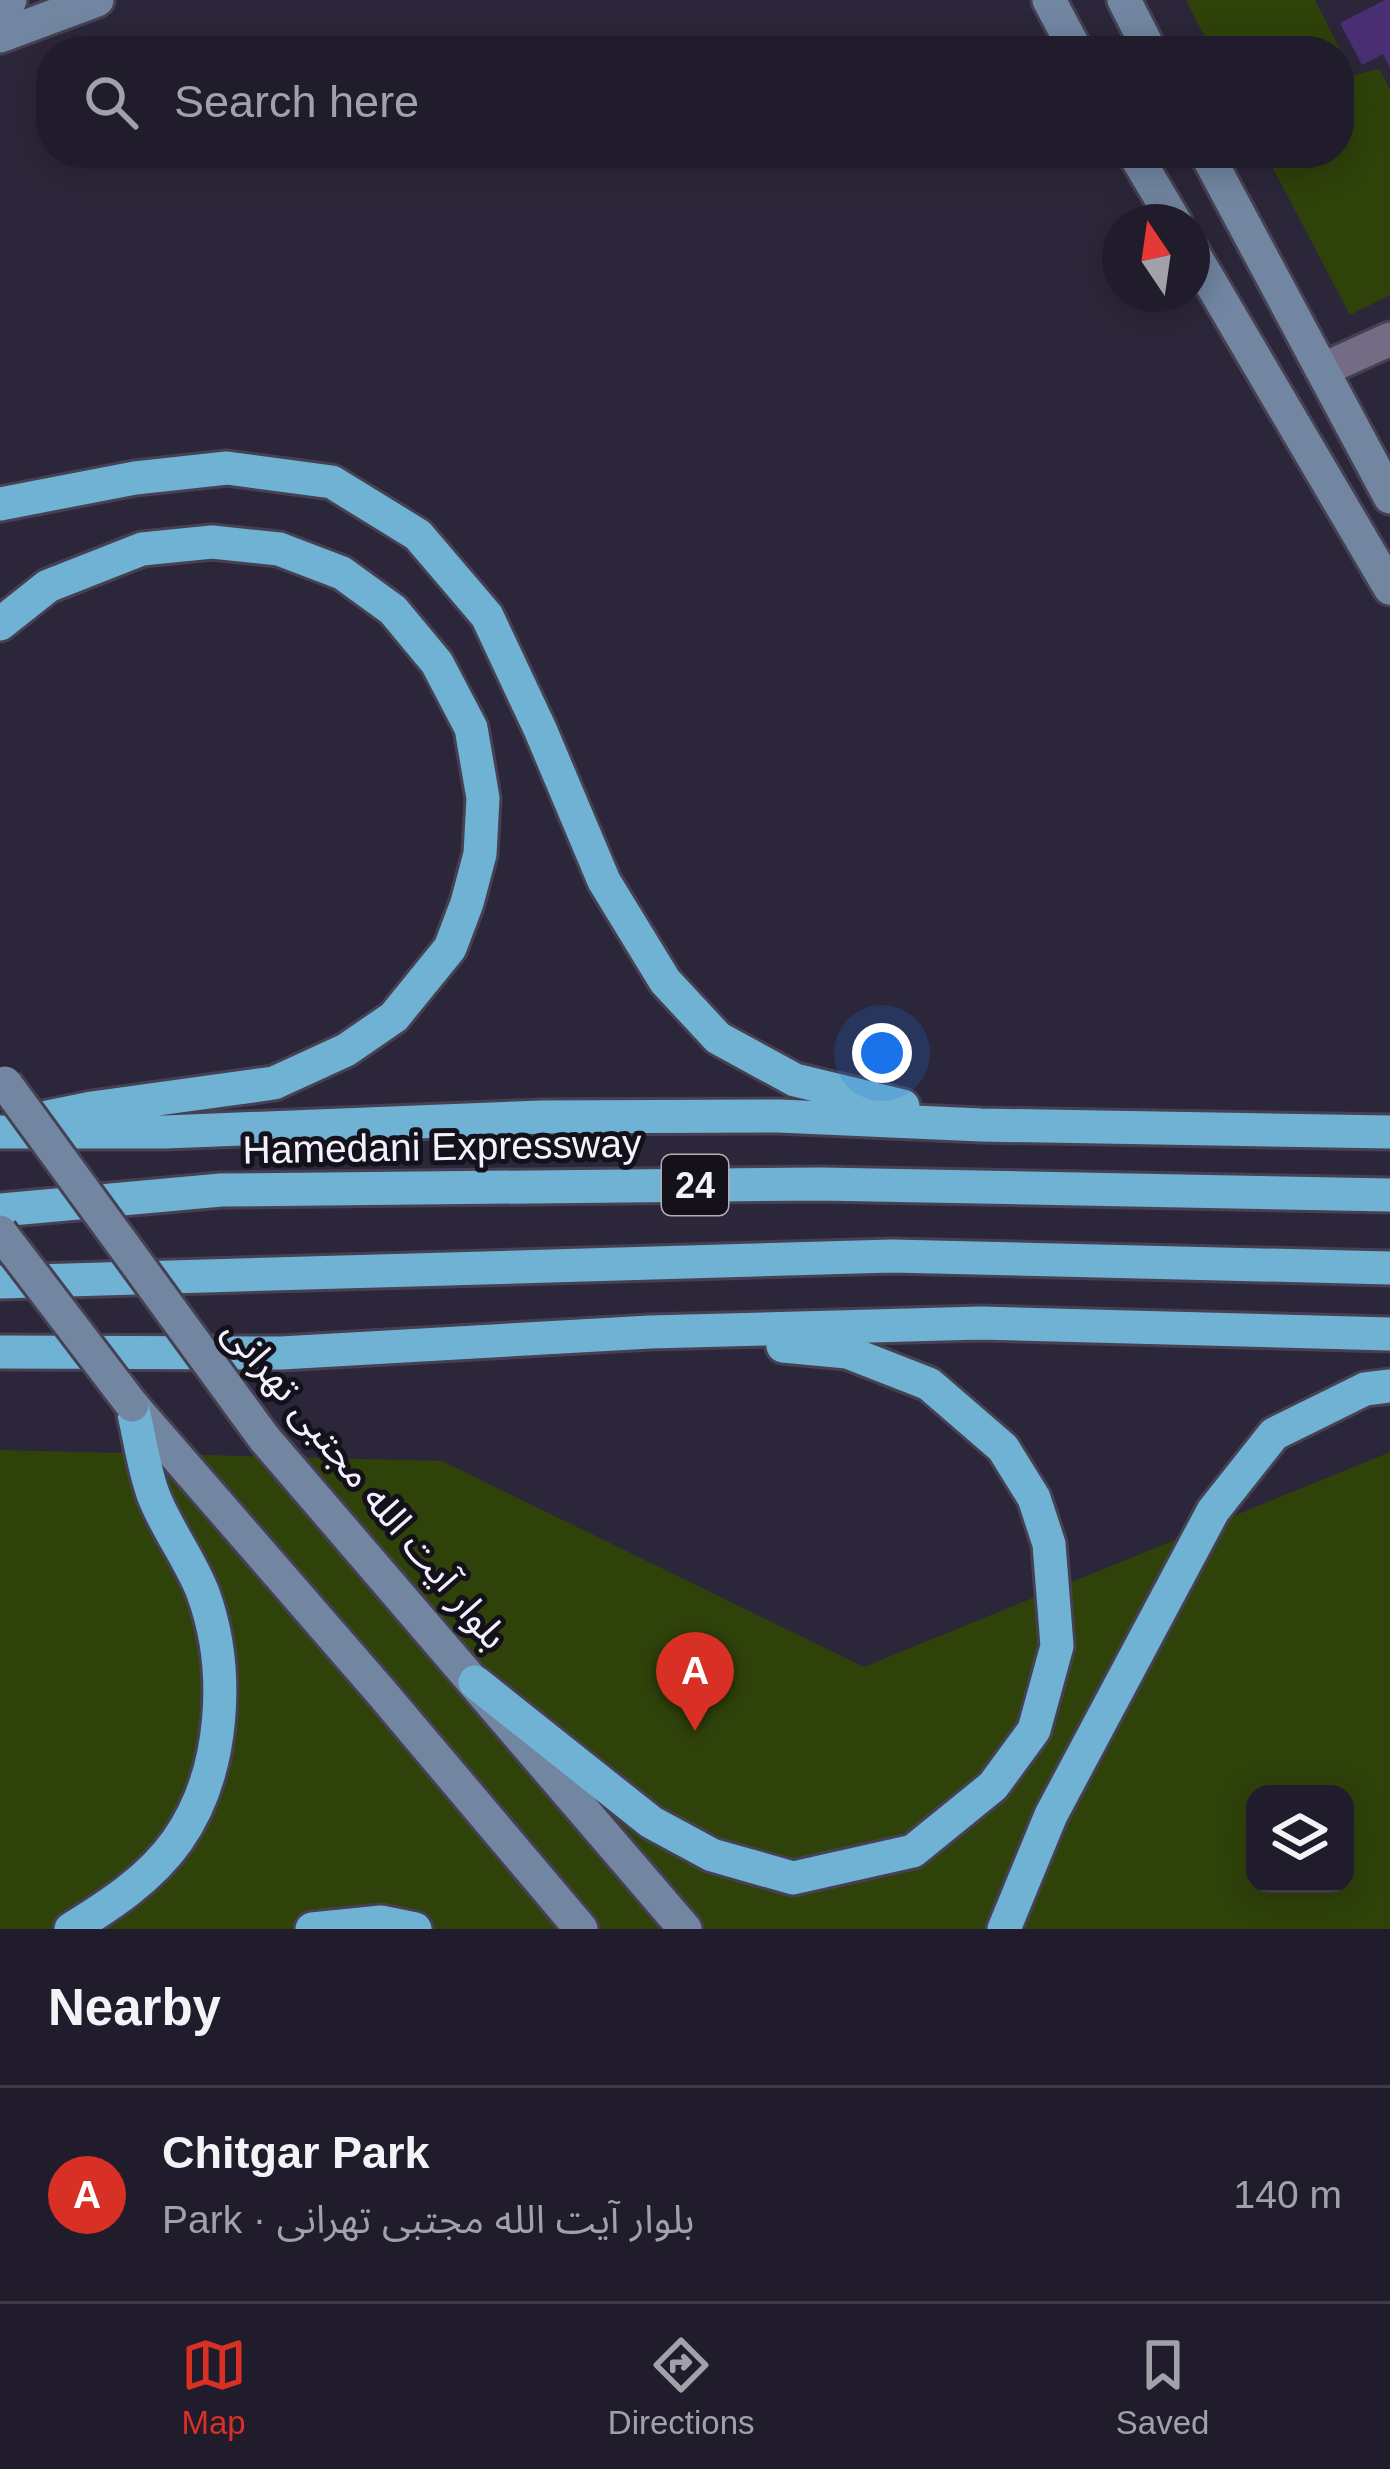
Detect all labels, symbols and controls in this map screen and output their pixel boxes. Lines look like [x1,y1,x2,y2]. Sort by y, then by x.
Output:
search box [36,36,1354,168]
icon: search [78,69,144,135]
text: Search here [174,76,419,127]
north arrow [1102,204,1210,312]
your location [852,1023,912,1083]
street label: Hamedani Expressway [242,1122,642,1171]
road number: 24 [662,1155,728,1215]
street label: بلوار آیت الله مجتبی تهرانی [214,1310,516,1658]
pin: A [656,1632,734,1731]
map controls [1246,1785,1354,1893]
button: layers [1246,1785,1354,1893]
text: Nearby [48,1979,221,2036]
text: Chitgar Park [162,2127,430,2178]
text: A [73,2173,101,2216]
text: 140 m [1234,2173,1342,2216]
text: Park · بلوار آیت الله مجتبی تهرانی [162,2198,694,2241]
tab: Map [181,2332,247,2442]
tab: Directions [608,2332,755,2442]
tab: Saved [1116,2332,1209,2442]

